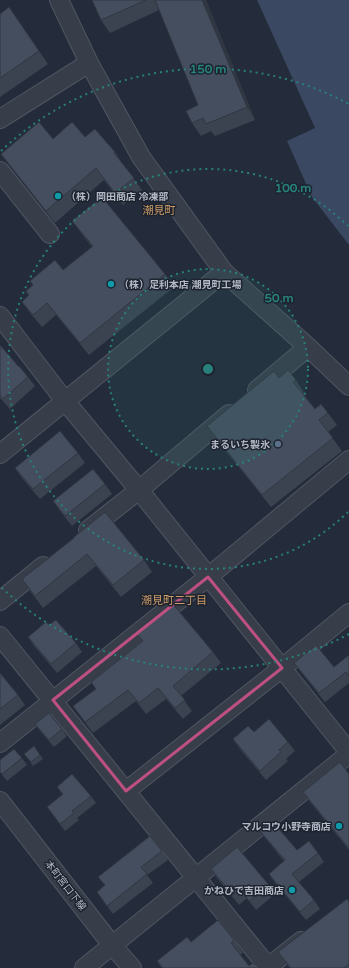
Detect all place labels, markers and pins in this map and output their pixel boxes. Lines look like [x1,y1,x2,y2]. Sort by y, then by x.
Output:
marker: （株）岡田商店 冷凍部 [53,191,63,201]
place label: （株）岡田商店 冷凍部 [66,191,169,203]
marker: （株）足利本店 潮見町工場 [106,279,116,289]
place label: （株）足利本店 潮見町工場 [119,279,242,291]
centre of rings [201,362,215,376]
place label: まるいち製氷 [210,439,271,451]
marker: まるいち製氷 [273,439,283,449]
place label: マルコウ小野寺商店 [242,821,331,833]
marker: マルコウ小野寺商店 [334,821,344,831]
place label: かねひで吉田商店 [204,885,284,897]
marker: かねひで吉田商店 [287,885,297,895]

